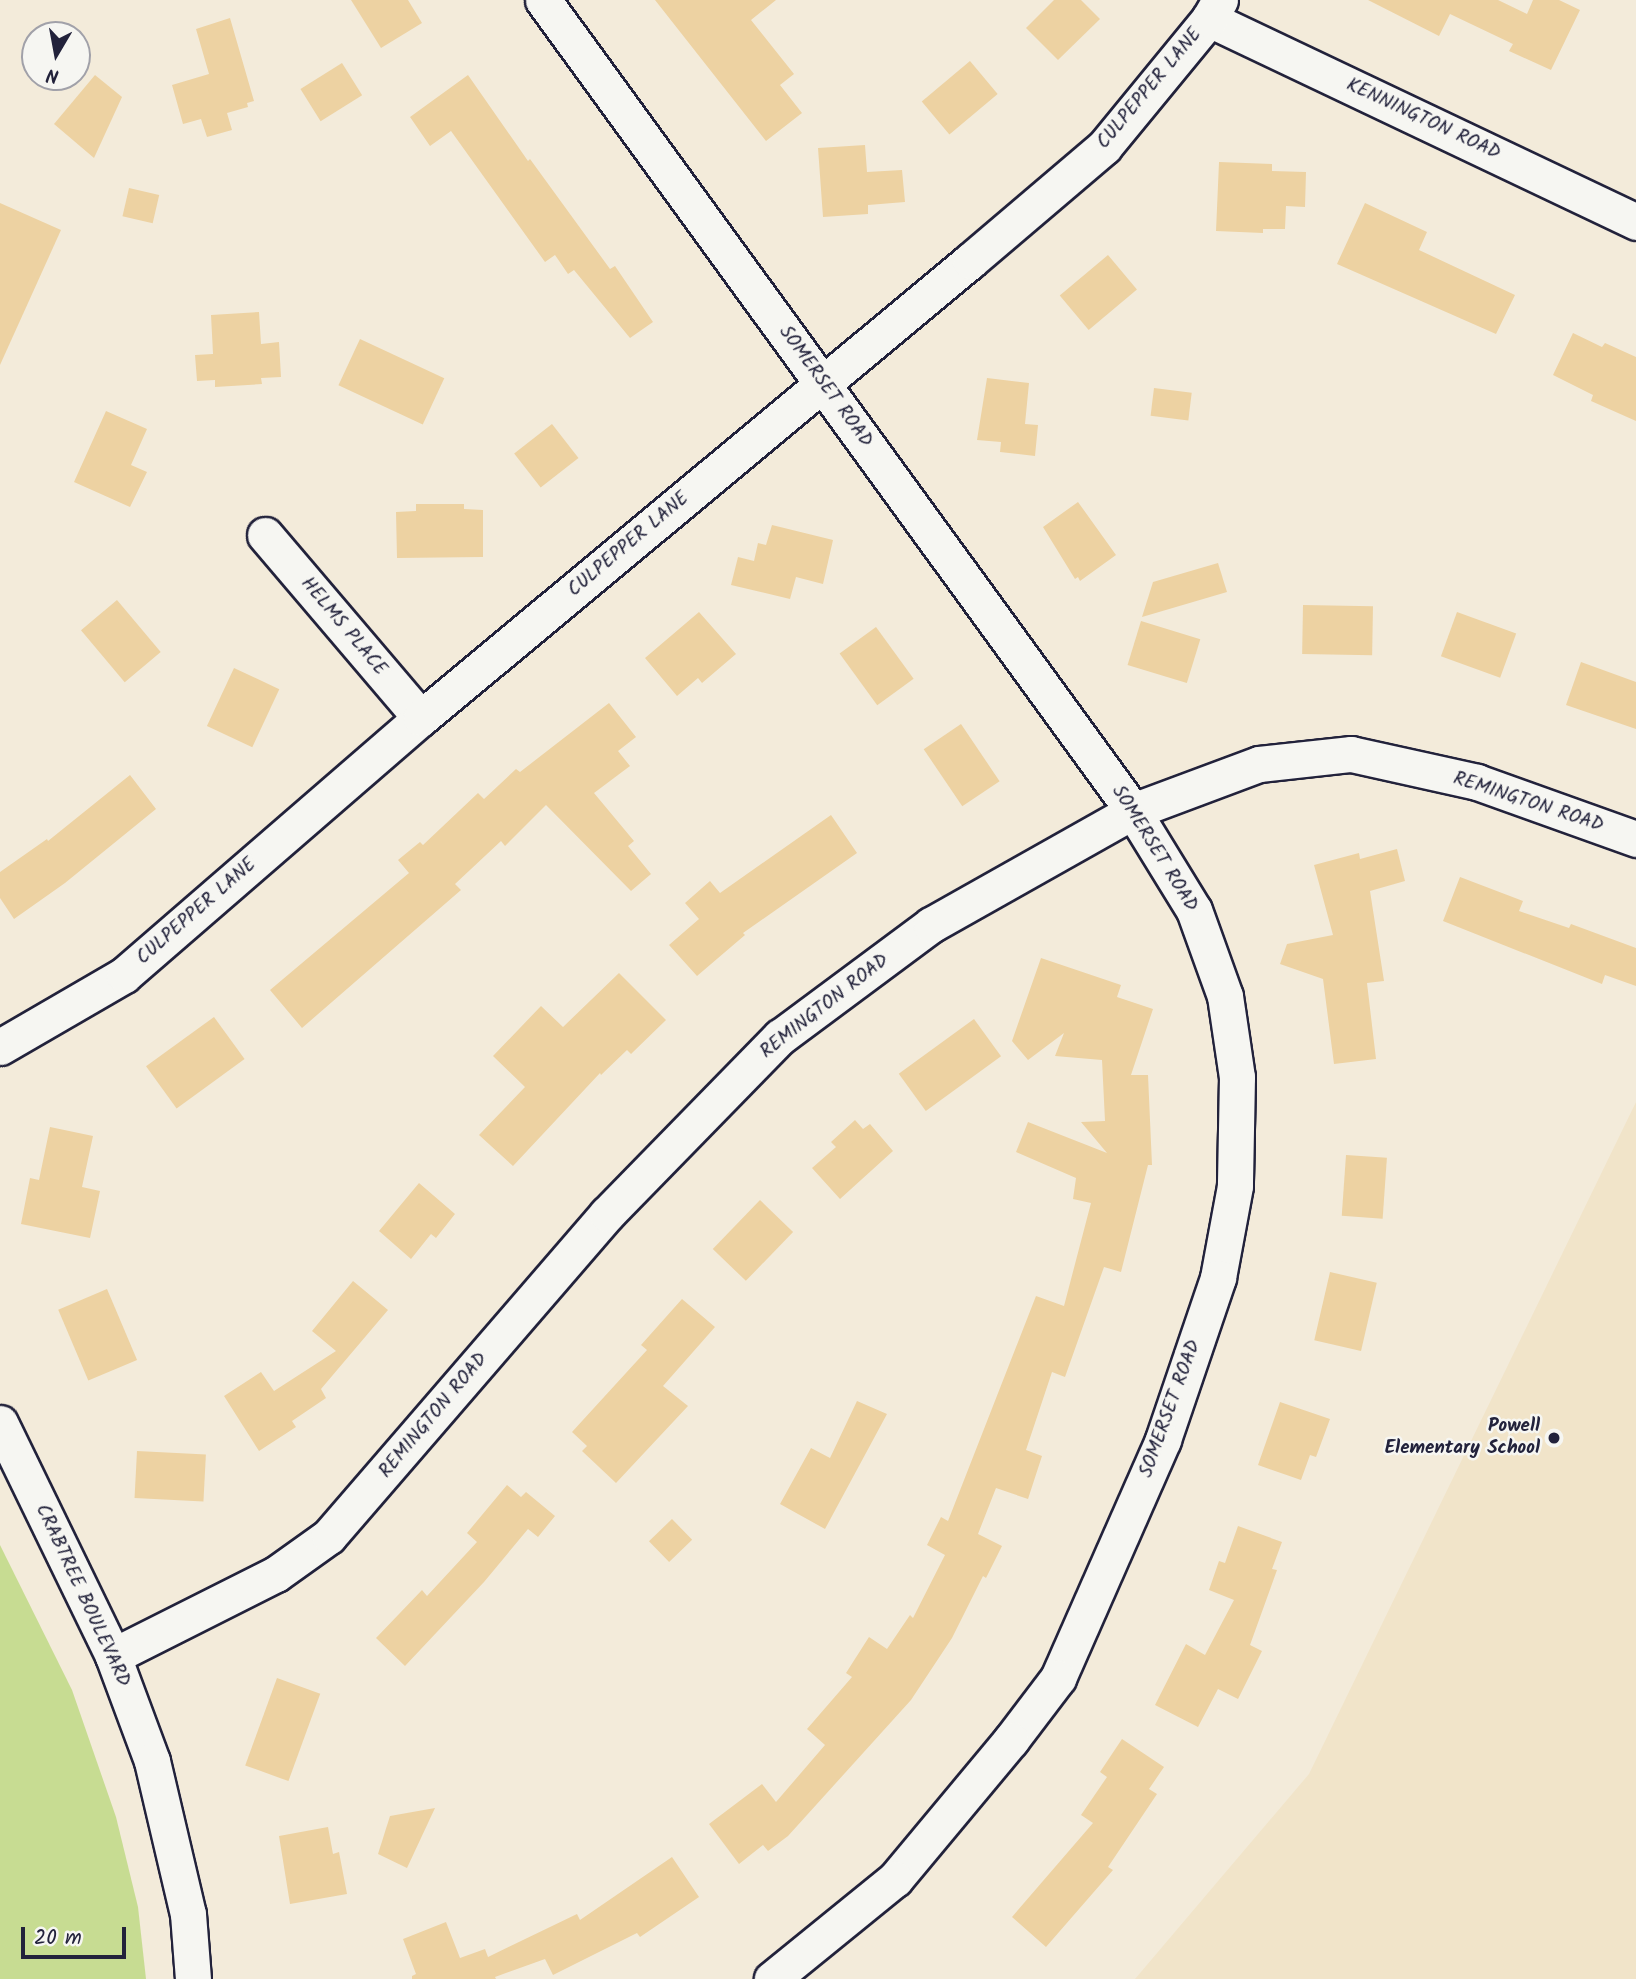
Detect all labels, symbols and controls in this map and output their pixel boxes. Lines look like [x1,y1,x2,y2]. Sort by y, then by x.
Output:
north arrow [21,21,91,91]
street label: CULPEPPER LANE [1093,24,1207,154]
text: N [44,59,61,91]
street label: KENNINGTON ROAD [1342,74,1504,166]
street label: SOMERSET ROAD [773,322,877,452]
street label: CULPEPPER LANE [564,488,694,602]
street label: HELMS PLACE [295,573,391,681]
street label: REMINGTON ROAD [1450,768,1606,838]
street label: SOMERSET ROAD [1106,782,1202,916]
street label: CULPEPPER LANE [133,854,261,970]
street label: REMINGTON ROAD [756,950,894,1064]
street label: SOMERSET ROAD [1136,1337,1206,1481]
street label: REMINGTON ROAD [375,1349,493,1483]
place label: Powell Elementary School [1385,1416,1540,1460]
marker: Powell Elementary School [1546,1430,1562,1446]
street label: CRABTREE BOULEVARD [30,1501,134,1691]
scale bar [24,1912,130,1956]
text: 20 m [34,1922,82,1955]

